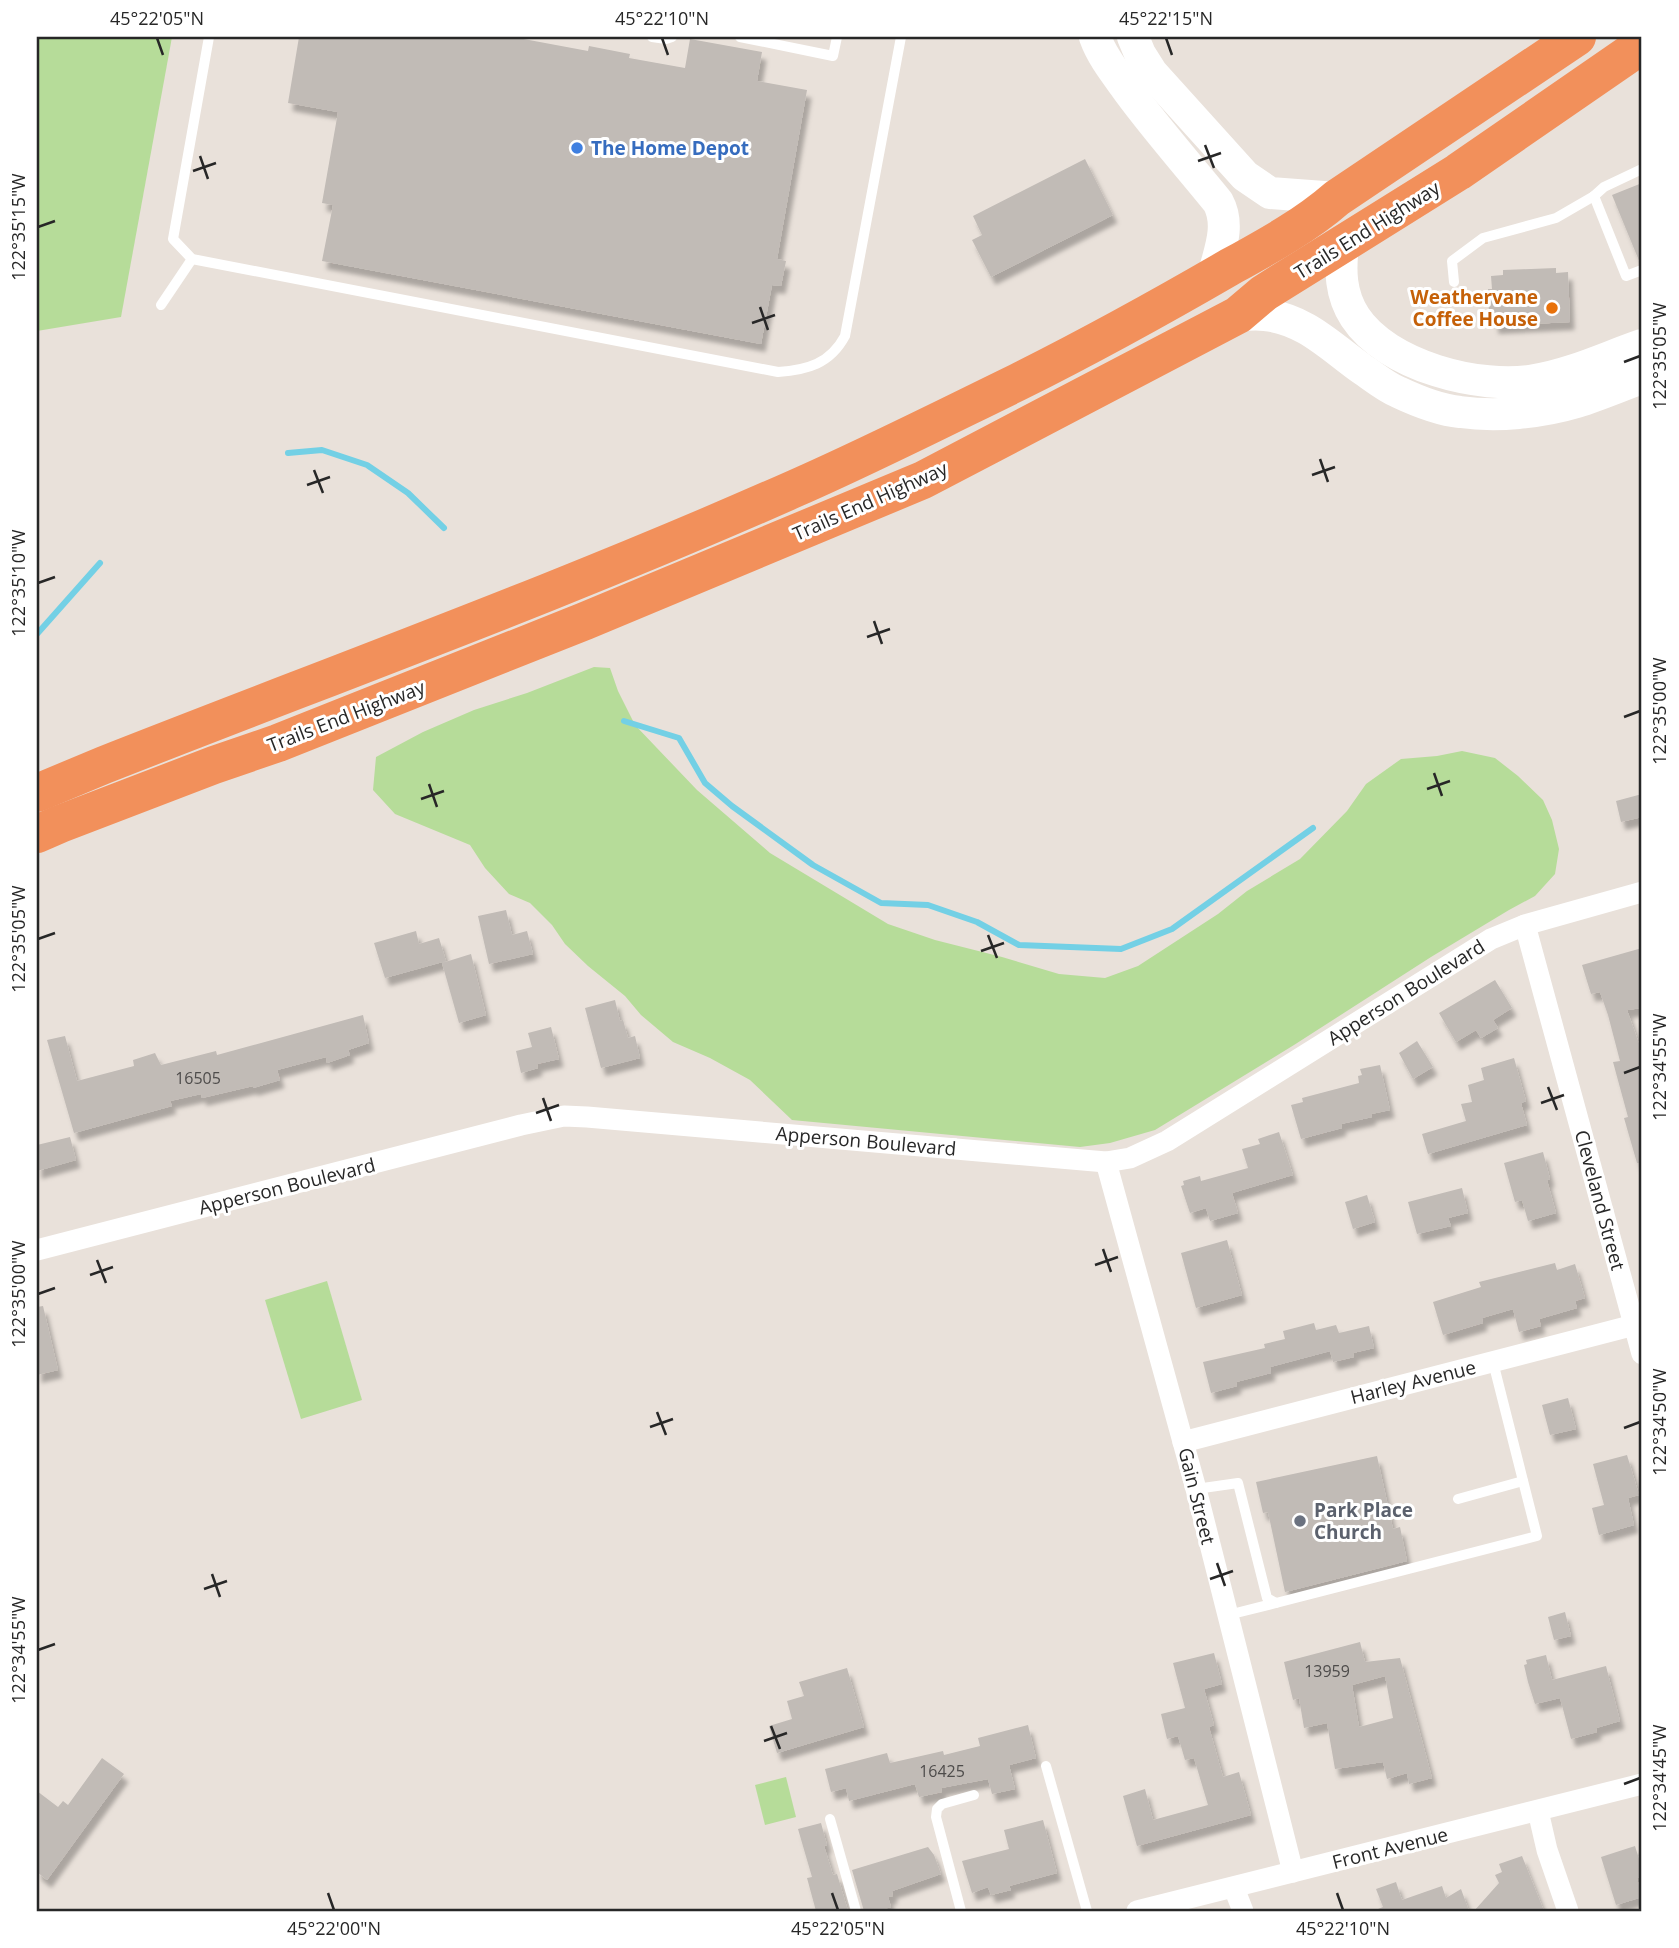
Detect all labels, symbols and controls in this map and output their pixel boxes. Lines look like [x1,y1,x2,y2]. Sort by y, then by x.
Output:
text: 45°22'05"N [110,6,204,30]
text: 45°22'10"N [615,6,709,30]
text: 45°22'15"N [1119,6,1213,30]
place label: The Home Depot [591,135,749,161]
marker: The Home Depot [569,140,585,156]
text: 122°35'15"W [6,173,30,281]
street label: Trails End Highway [1289,175,1445,285]
place label: Weathervane Coffee House [1410,284,1538,332]
marker: Weathervane Coffee House [1544,300,1560,316]
text: 122°35'05"W [1647,302,1671,410]
street label: Trails End Highway [789,455,952,547]
text: 122°35'10"W [6,529,30,637]
text: 122°35'00"W [1647,657,1671,765]
street label: Trails End Highway [264,674,429,758]
text: 122°35'05"W [6,885,30,993]
street label: Apperson Boulevard [1322,933,1490,1051]
text: 122°34'55"W [1647,1013,1671,1121]
house number: 16505 [175,1067,221,1089]
street label: Apperson Boulevard [775,1120,957,1162]
street label: Cleveland Street [1569,1127,1631,1273]
street label: Apperson Boulevard [196,1151,378,1221]
text: 122°35'00"W [6,1240,30,1348]
street label: Harley Avenue [1348,1354,1478,1410]
text: 122°34'50"W [1647,1368,1671,1476]
street label: Gain Street [1172,1445,1222,1547]
place label: Park Place Church [1314,1497,1413,1545]
marker: Park Place Church [1292,1513,1308,1529]
text: 122°34'55"W [6,1596,30,1704]
house number: 13959 [1304,1660,1350,1682]
text: 122°34'45"W [1647,1724,1671,1832]
house number: 16425 [919,1760,965,1782]
street label: Front Avenue [1329,1821,1451,1875]
text: 45°22'00"N [287,1916,381,1940]
text: 45°22'05"N [791,1916,885,1940]
text: 45°22'10"N [1296,1916,1390,1940]

